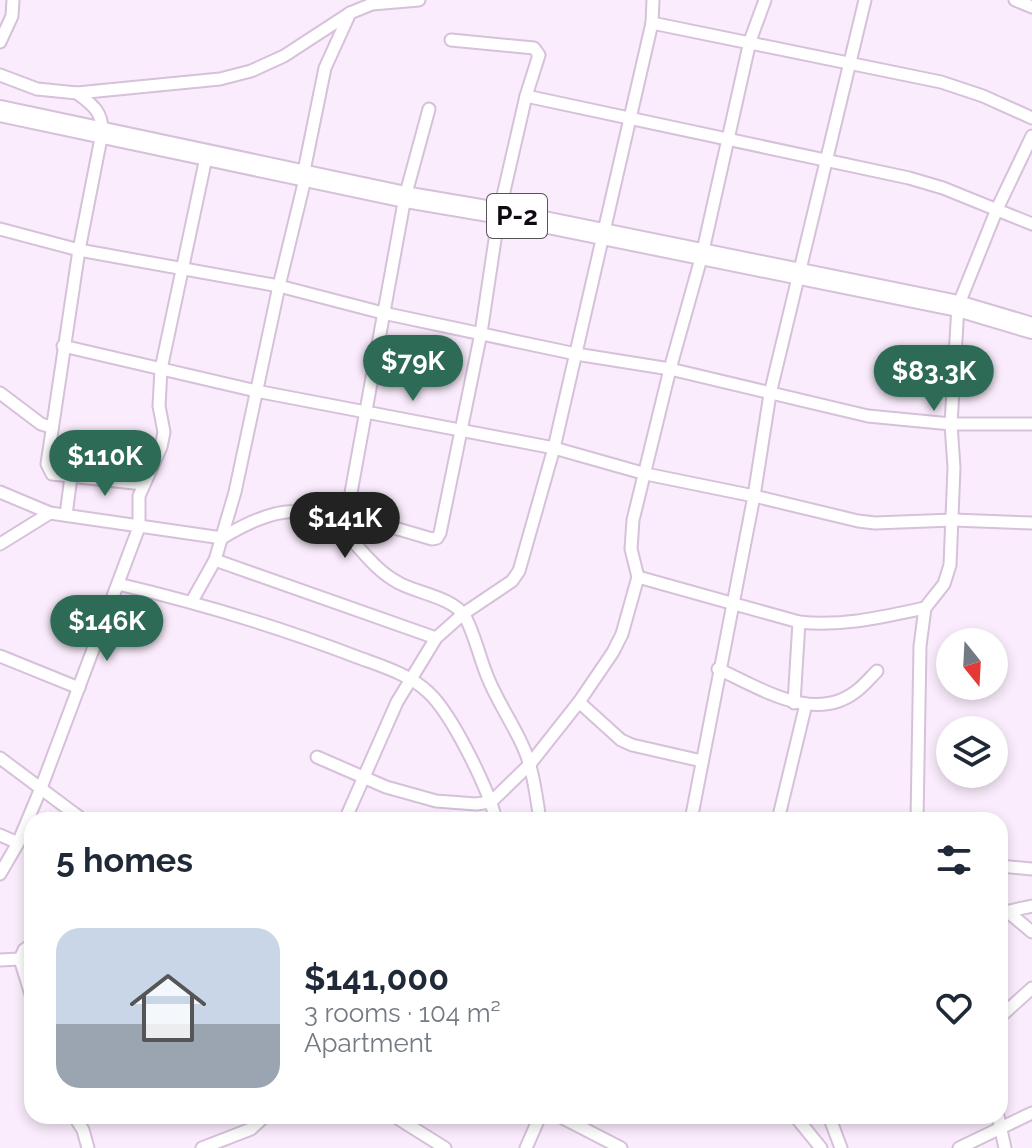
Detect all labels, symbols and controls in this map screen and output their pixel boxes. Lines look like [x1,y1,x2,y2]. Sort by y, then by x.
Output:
road number: P-2 [487,194,547,238]
pin: $79K [366,335,460,403]
pin: $83.3K [869,345,999,413]
text: $79K [381,346,445,376]
text: $83.3K [892,356,976,386]
pin: $110K [49,430,161,498]
text: $110K [67,441,143,471]
pin: $141K [289,492,401,560]
text: $141K [308,503,382,533]
pin: $146K [51,595,163,663]
text: $146K [68,606,146,636]
north arrow [936,628,1008,700]
map controls [936,628,1008,788]
button: layers [936,716,1008,788]
icon: filters [932,838,976,882]
text: 5 homes [56,840,193,880]
text: $141,000 [304,958,449,998]
icon: home [120,960,216,1056]
icon: heart [932,986,976,1030]
text: 3 rooms · 104 m² [304,998,501,1028]
text: Apartment [304,1028,433,1058]

